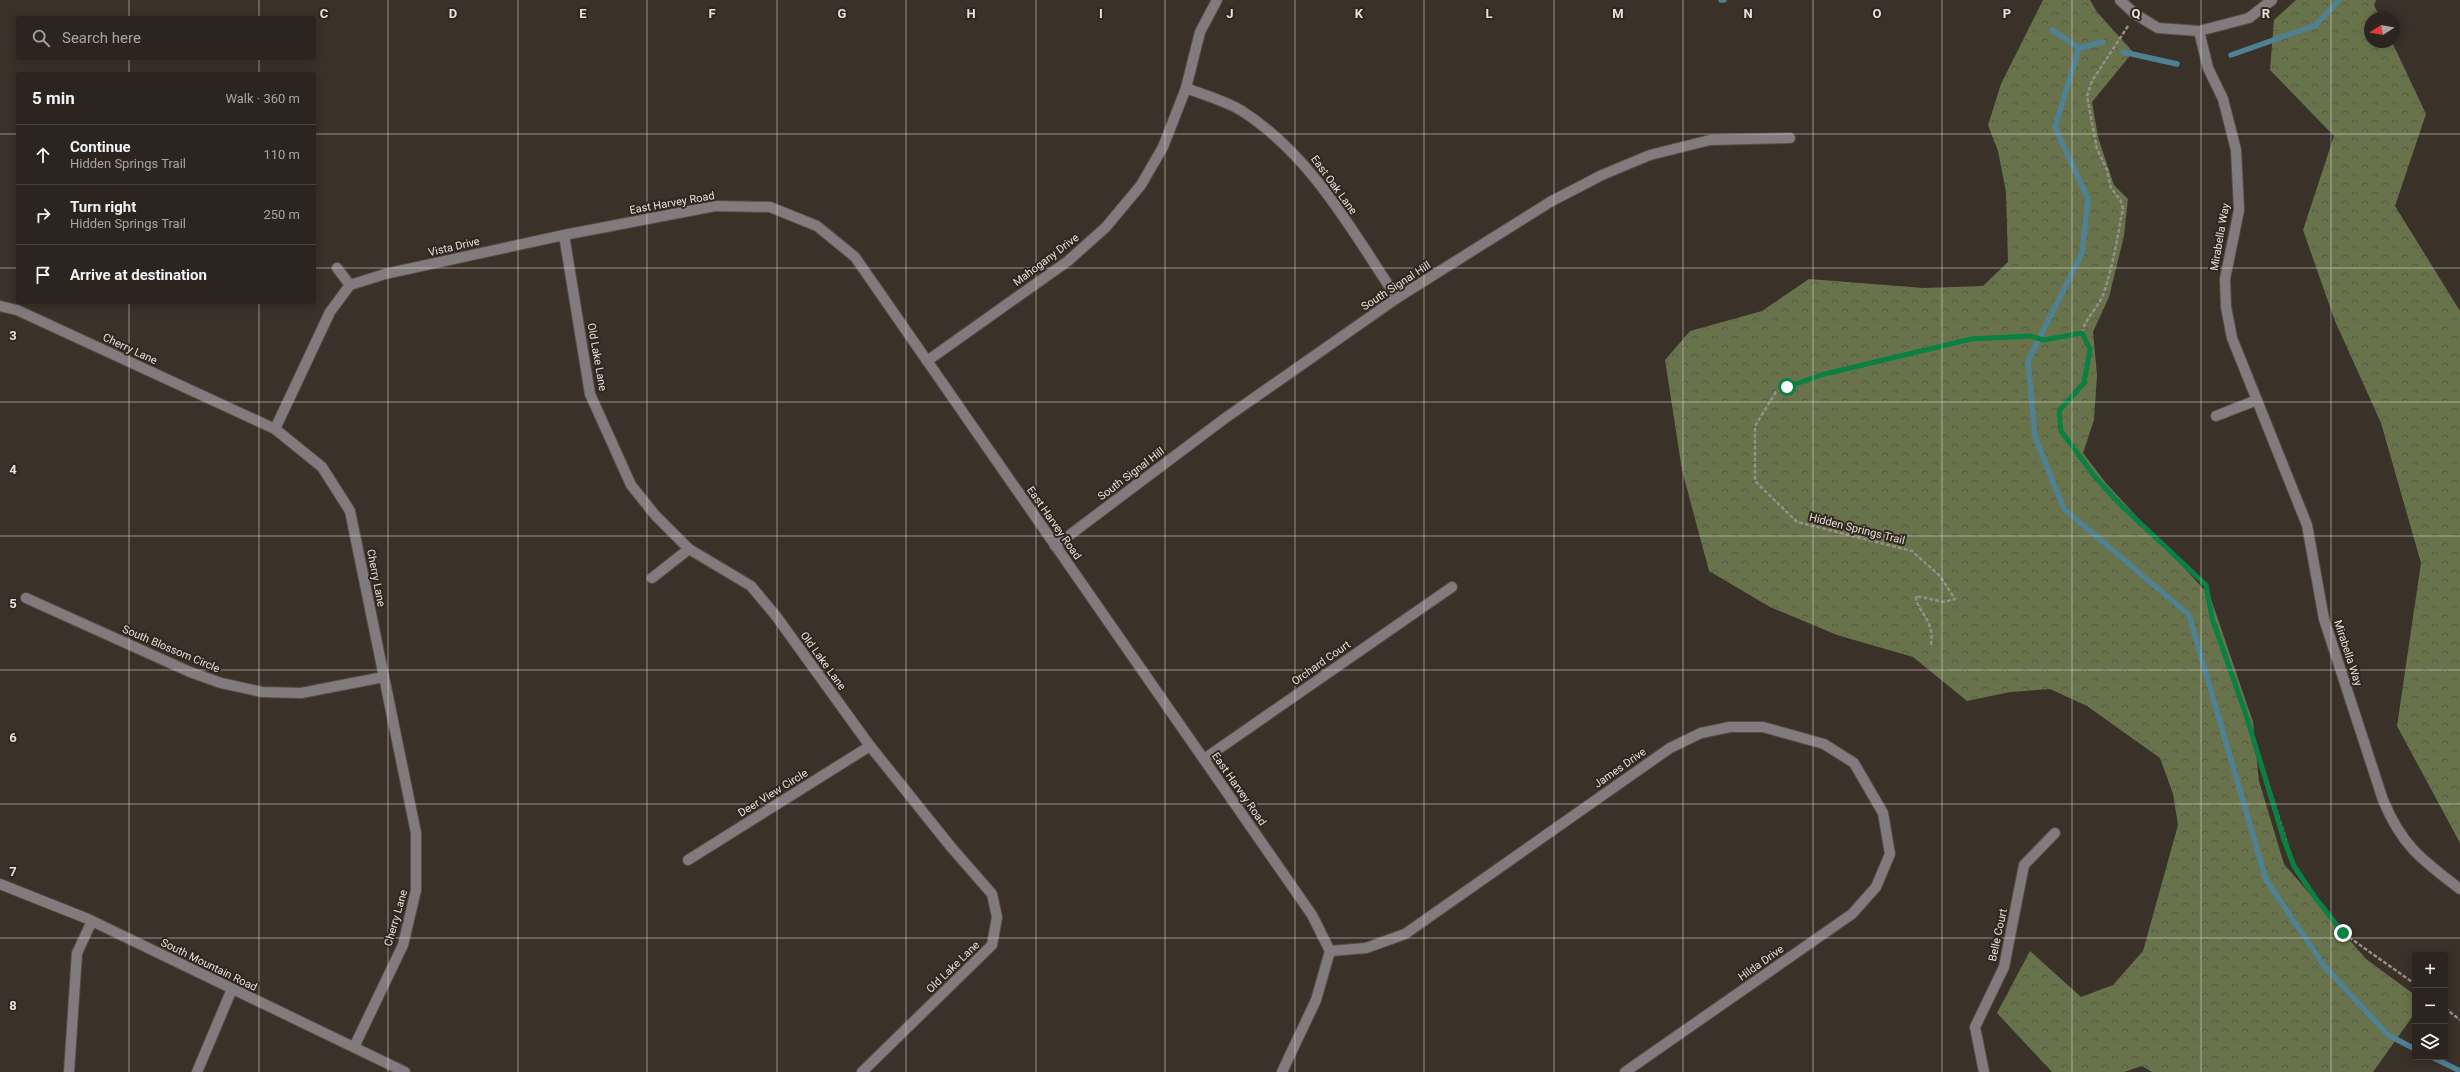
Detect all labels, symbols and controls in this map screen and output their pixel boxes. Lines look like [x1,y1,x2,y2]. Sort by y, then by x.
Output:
text: C [320,6,329,21]
text: D [449,6,457,21]
text: E [579,6,587,21]
text: F [708,6,716,21]
text: G [838,6,847,21]
text: H [966,6,976,21]
text: I [1099,6,1103,21]
text: J [1226,6,1234,21]
text: K [1355,6,1364,21]
text: L [1485,6,1493,21]
text: M [1612,6,1624,21]
text: N [1743,6,1753,21]
text: O [1873,6,1882,21]
text: P [2003,6,2011,21]
text: Q [2132,6,2141,21]
text: R [2262,6,2271,21]
north arrow [2364,12,2400,48]
search box [16,16,316,60]
icon: search [30,27,52,49]
text: Search here [62,29,141,47]
text: 5 min [32,88,75,108]
text: Walk · 360 m [225,91,300,106]
text: Continue [70,138,131,156]
icon: ahead [32,144,54,166]
text: 110 m [263,147,300,162]
street label: East Oak Lane [1308,153,1360,217]
text: Hidden Springs Trail [70,156,186,171]
street label: East Harvey Road [628,189,716,217]
text: Turn right [70,198,136,216]
street label: Mirabella Way [2208,201,2232,272]
icon: right [32,204,54,226]
text: 250 m [263,207,300,222]
text: Hidden Springs Trail [70,216,186,231]
street label: Mahogany Drive [1011,231,1082,289]
street label: Vista Drive [427,235,481,259]
street label: South Signal Hill [1359,259,1433,313]
icon: arrive [32,264,54,286]
text: Arrive at destination [70,266,207,284]
street label: Old Lake Lane [585,322,609,392]
text: 3 [9,328,17,343]
street label: Cherry Lane [101,331,159,367]
route start [1778,378,1796,396]
street label: South Signal Hill [1095,445,1167,503]
text: 4 [9,462,17,477]
street label: East Harvey Road [1024,484,1084,562]
street label: Hidden Springs Trail [1808,511,1906,547]
street label: Cherry Lane [364,548,388,608]
text: 5 [9,596,17,611]
street label: Mirabella Way [2331,618,2365,688]
street label: South Blossom Circle [120,623,222,676]
street label: Old Lake Lane [797,629,849,693]
street label: Orchard Court [1289,638,1353,688]
text: 6 [9,730,17,745]
street label: James Drive [1591,745,1649,791]
street label: East Harvey Road [1209,750,1269,828]
street label: Deer View Circle [736,766,810,820]
text: 7 [9,864,17,879]
street label: Cherry Lane [382,888,410,948]
street label: Belle Court [1986,907,2010,963]
route end [2334,924,2352,942]
street label: South Mountain Road [159,936,259,994]
street label: Old Lake Lane [924,938,982,996]
street label: Hilda Drive [1736,942,1786,983]
map controls [2412,952,2448,1060]
button: + [2412,952,2448,988]
button: − [2412,988,2448,1024]
text: 8 [9,998,17,1013]
button: layers [2412,1024,2448,1060]

